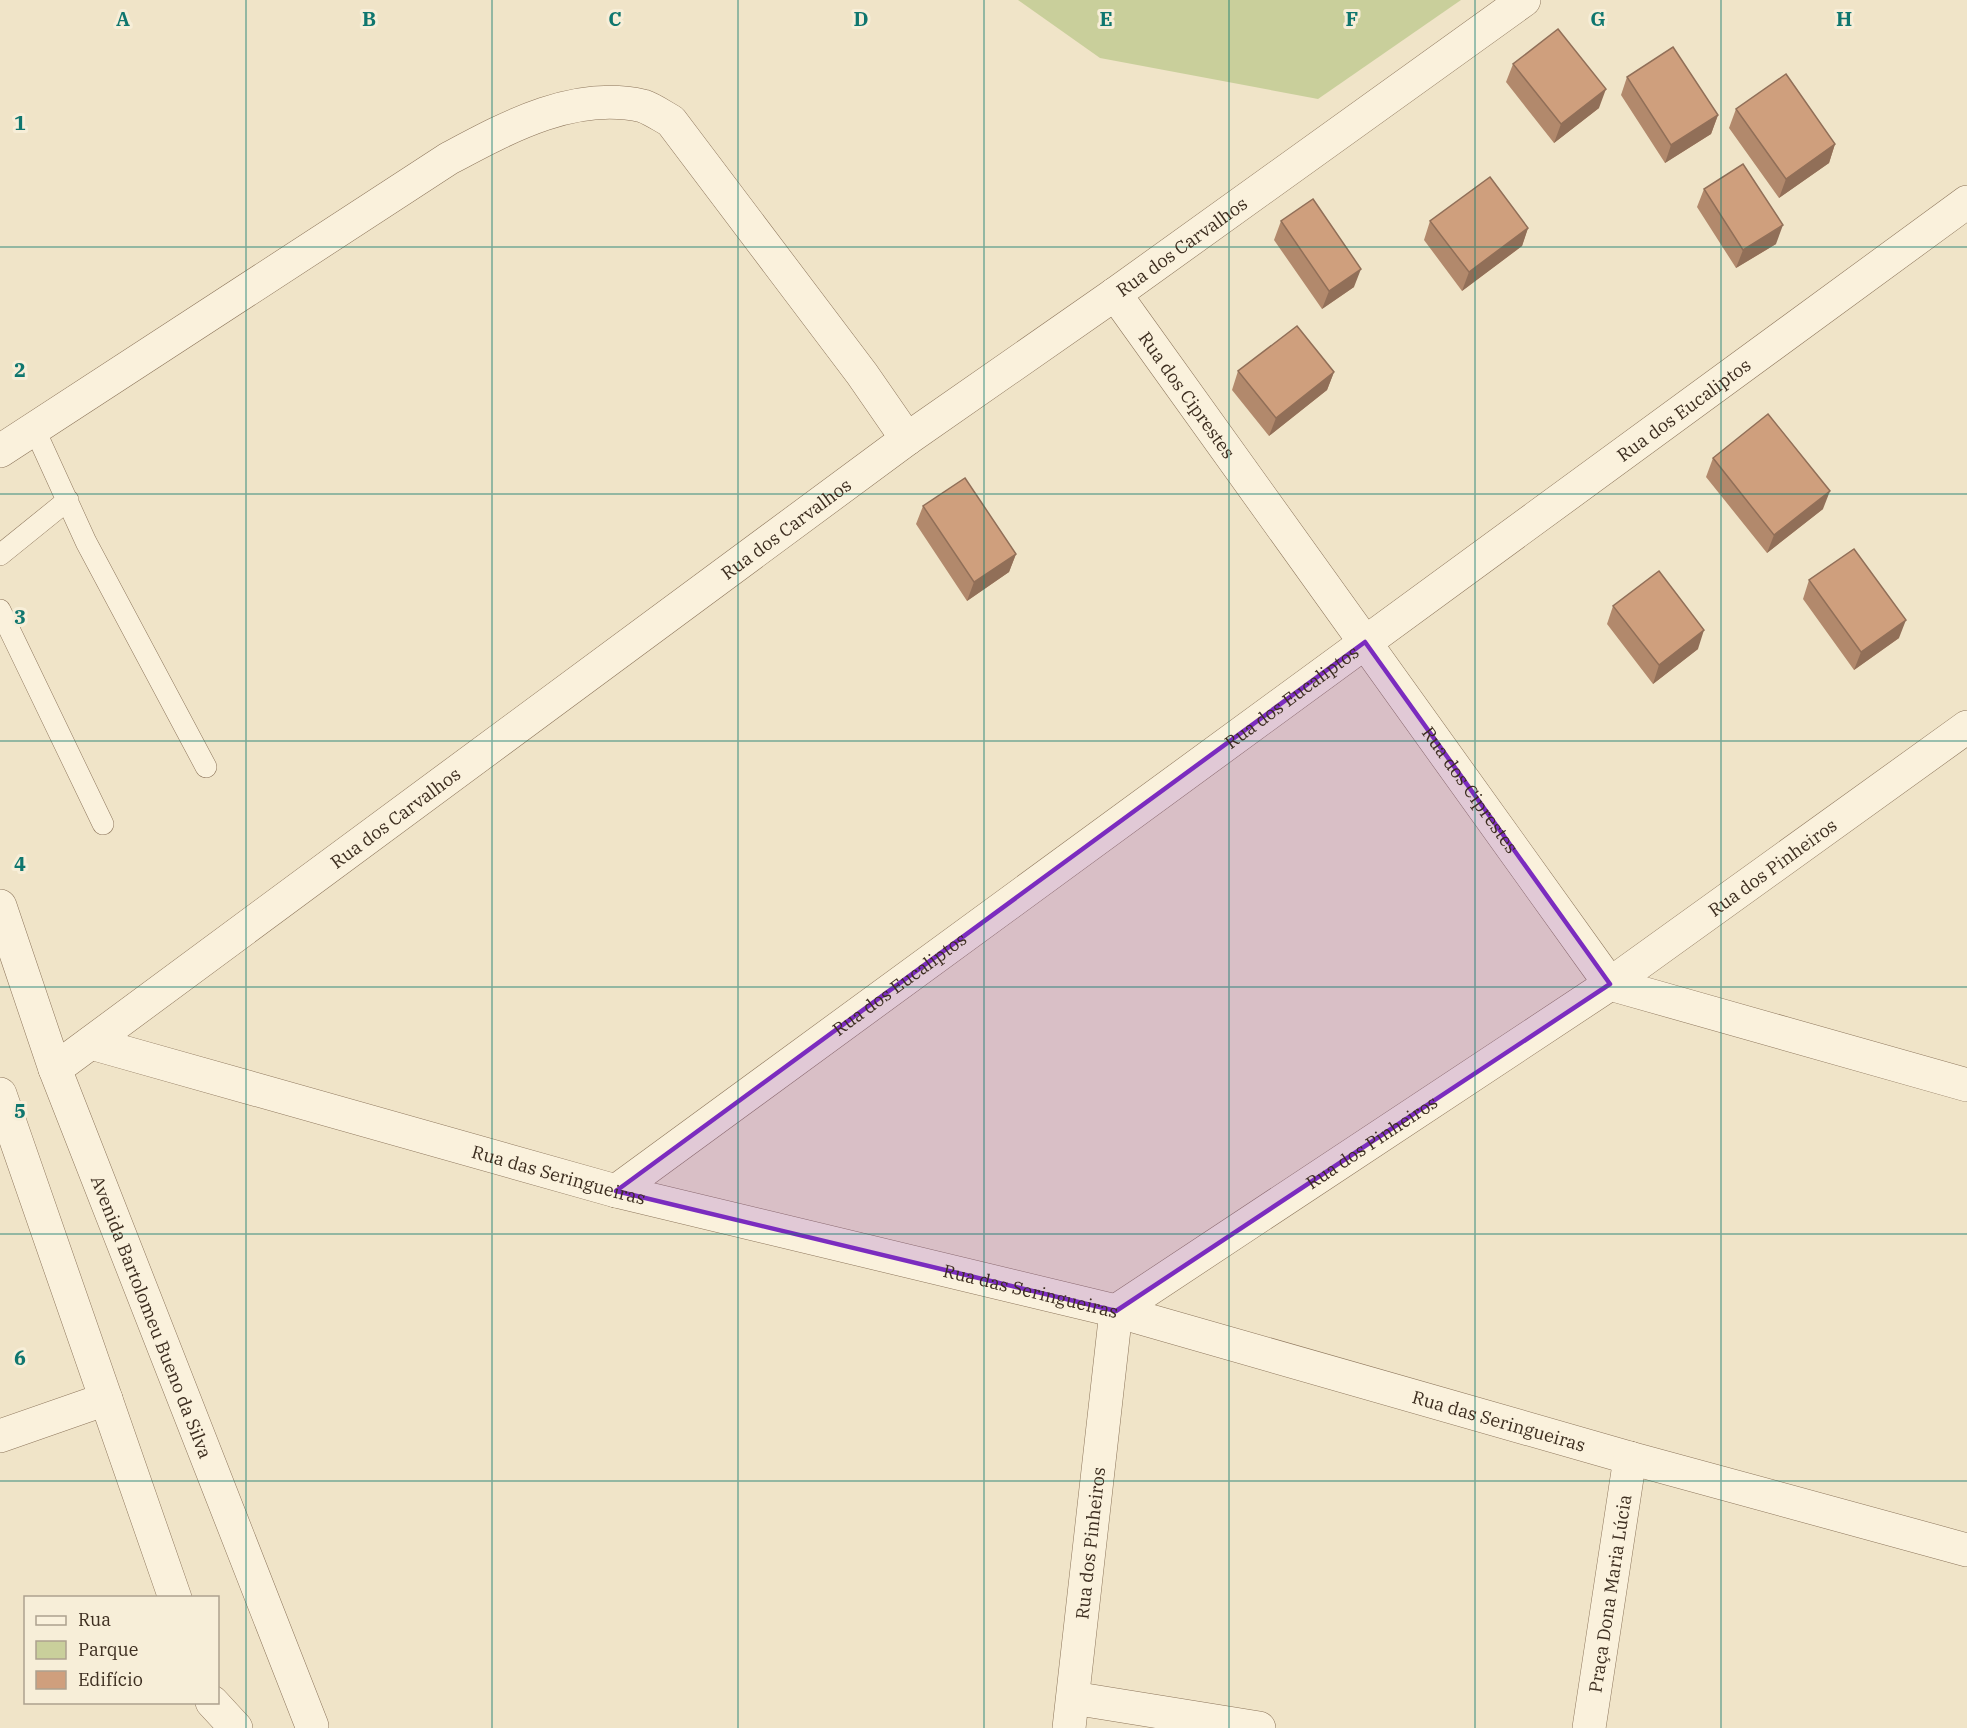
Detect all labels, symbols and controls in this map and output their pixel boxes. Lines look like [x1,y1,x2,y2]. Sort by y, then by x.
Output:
text: A [116,5,130,32]
text: B [362,5,376,32]
text: C [608,5,622,32]
text: D [853,5,869,32]
text: E [1099,5,1113,32]
text: F [1346,5,1358,32]
text: G [1590,5,1606,32]
text: H [1836,5,1852,32]
text: 1 [14,109,26,136]
street label: Rua dos Carvalhos [1111,191,1251,301]
street label: Rua dos Ciprestes [1134,327,1241,463]
street label: Rua dos Eucaliptos [1612,353,1755,466]
text: 2 [14,356,26,383]
street label: Rua dos Carvalhos [716,473,855,584]
text: 3 [14,603,26,630]
street label: Rua dos Eucaliptos [1220,640,1363,753]
street label: Rua dos Ciprestes [1417,722,1524,858]
street label: Rua dos Carvalhos [326,762,465,873]
street label: Rua dos Pinheiros [1703,813,1841,921]
text: 4 [14,850,26,877]
street label: Rua dos Eucaliptos [828,927,971,1040]
street label: Rua dos Pinheiros [1301,1090,1442,1194]
text: 5 [14,1097,26,1124]
street label: Rua das Seringueiras [469,1139,648,1209]
street label: Avenida Bartolomeu Bueno da Silva [86,1172,218,1462]
street label: Rua das Seringueiras [941,1258,1121,1323]
text: 6 [14,1344,26,1371]
street label: Rua das Seringueiras [1410,1385,1588,1456]
street label: Rua dos Pinheiros [1070,1466,1110,1621]
street label: Praça Dona Maria Lúcia [1583,1493,1636,1694]
legend [24,1596,219,1704]
text: Rua [78,1608,111,1631]
text: Parque [78,1638,138,1661]
text: Edifício [78,1668,143,1691]

